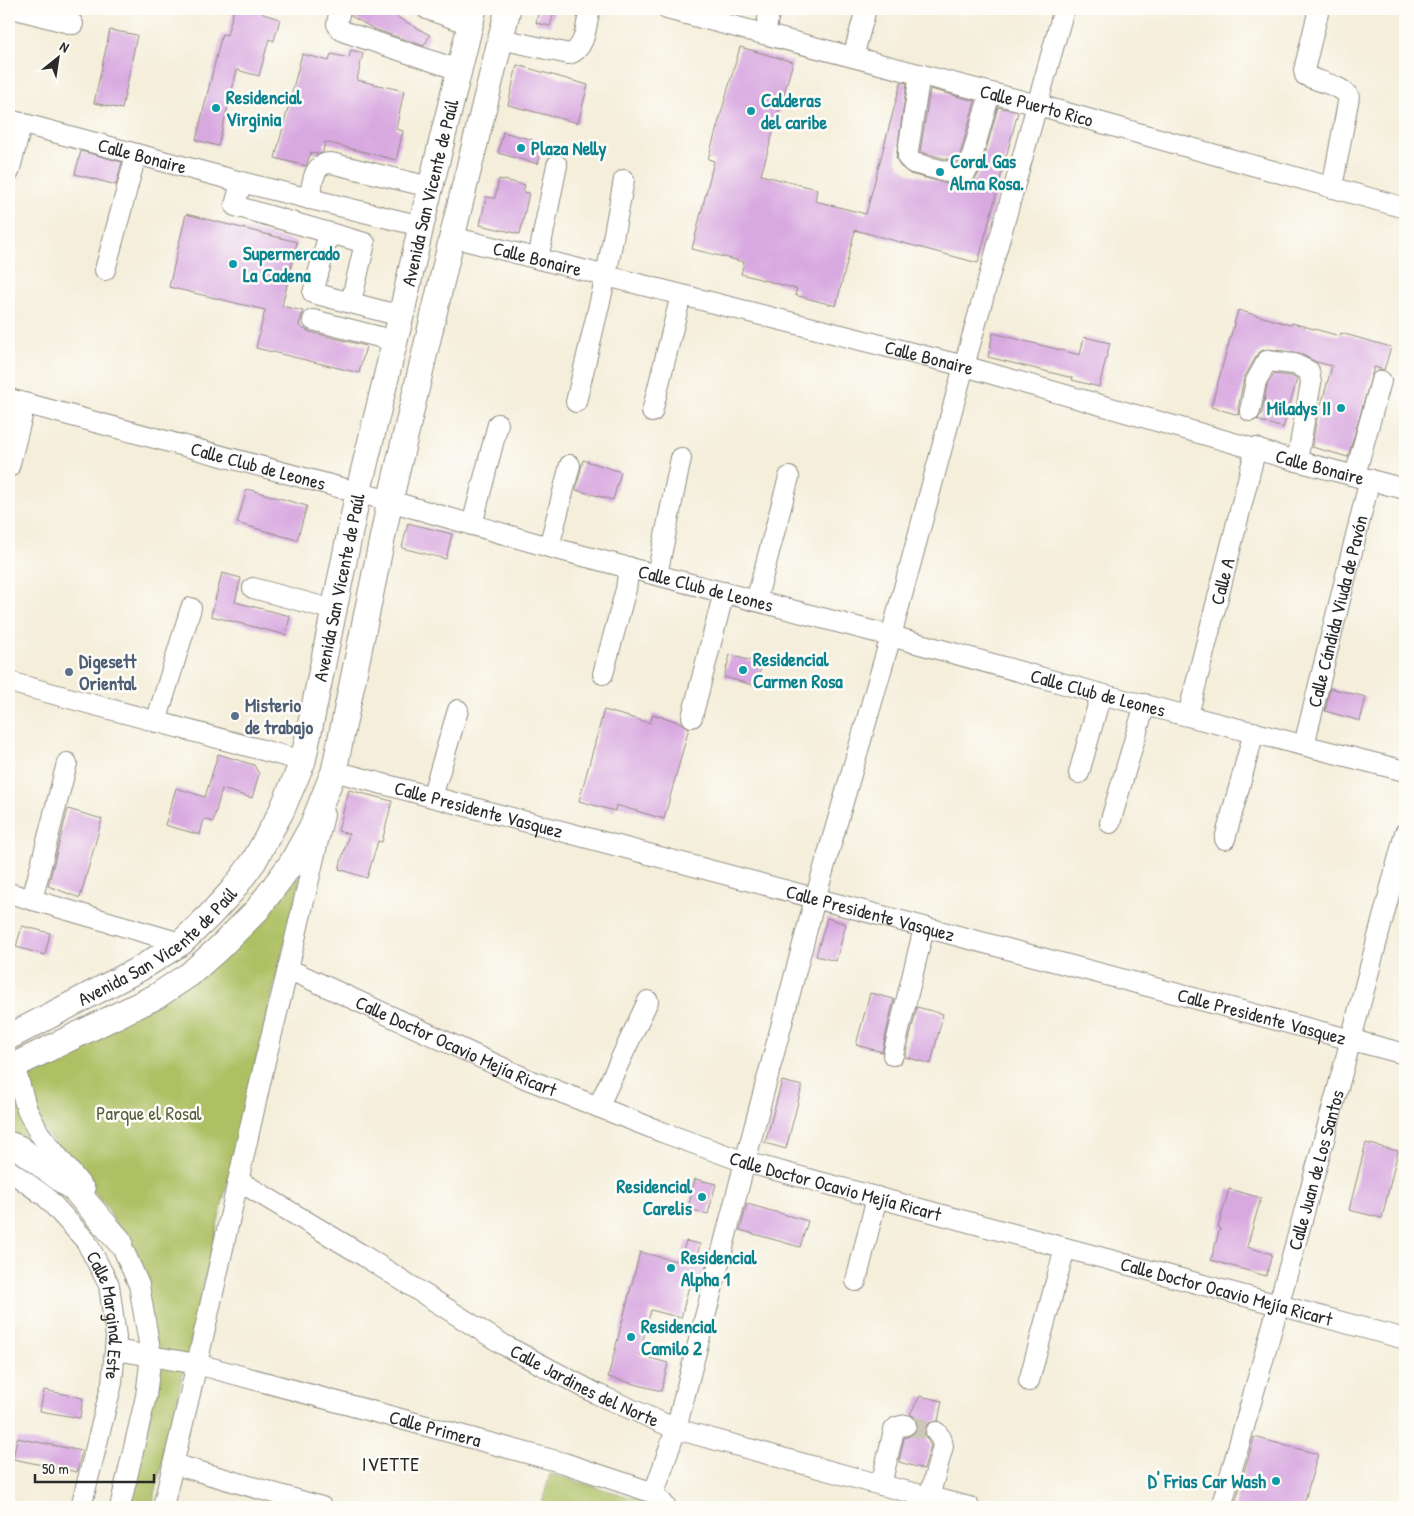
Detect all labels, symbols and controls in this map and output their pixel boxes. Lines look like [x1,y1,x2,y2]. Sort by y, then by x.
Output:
north arrow [32,32,82,82]
text: N [57,36,73,57]
street label: Calle Puerto Rico [977,78,1097,133]
place label: Residencial Virginia [226,84,302,133]
place label: Calderas del caribe [761,87,828,135]
street label: Avenida San Vicente de Paúl [395,96,465,289]
marker: Residencial Virginia [210,102,222,114]
marker: Calderas del caribe [745,105,757,117]
street label: Calle Bonaire [95,131,190,180]
place label: Plaza Nelly [531,135,607,162]
marker: Plaza Nelly [515,142,527,154]
place label: Coral Gas Alma Rosa. [950,148,1024,196]
marker: Coral Gas Alma Rosa. [934,166,946,178]
street label: Calle Bonaire [490,235,585,282]
place label: Supermercado La Cadena [243,240,340,288]
marker: Supermercado La Cadena [227,258,239,270]
street label: Calle Bonaire [882,334,977,381]
place label: Miladys II [1267,395,1331,422]
marker: Miladys II [1335,402,1347,414]
street label: Calle Club de Leones [188,435,328,496]
street label: Calle Bonaire [1273,443,1367,491]
street label: Avenida San Vicente de Paúl [307,490,371,684]
street label: Calle Cándida Viuda de Pavón [1301,512,1374,710]
street label: Calle A [1204,555,1240,607]
street label: Calle Club de Leones [636,558,776,618]
place label: Residencial Carmen Rosa [753,646,843,694]
place label: Digesett Oriental [79,648,138,696]
street label: Calle Club de Leones [1028,662,1168,723]
marker: Residencial Carmen Rosa [737,664,749,676]
marker: Digesett Oriental [63,666,75,678]
place label: Misterio de trabajo [245,692,313,740]
marker: Misterio de trabajo [229,710,241,722]
street label: Calle Presidente Vasquez [392,775,566,844]
street label: Calle Presidente Vasquez [783,878,957,947]
street label: Avenida San Vicente de Paúl [73,880,243,1012]
street label: Calle Presidente Vasquez [1175,981,1349,1051]
street label: Calle Doctor Ocavio Mejía Ricart [351,989,561,1103]
street label: Calle Juan de Los Santos [1281,1087,1350,1253]
park label: Parque el Rosal [96,1100,203,1126]
street label: Calle Doctor Ocavio Mejía Ricart [726,1144,945,1227]
place label: Residencial Carelis [617,1173,693,1221]
marker: Residencial Carelis [696,1191,708,1203]
place label: Residencial Alpha 1 [681,1244,757,1293]
street label: Calle Marginal Este [80,1246,129,1381]
street label: Calle Doctor Ocavio Mejía Ricart [1118,1250,1336,1332]
marker: Residencial Alpha 1 [665,1262,677,1274]
place label: Residencial Camilo 2 [641,1313,717,1361]
marker: Residencial Camilo 2 [625,1331,637,1343]
street label: Calle Jardines del Norte [506,1338,664,1433]
street label: Calle Primera [387,1403,485,1453]
district label: IVETTE [362,1450,420,1477]
scale bar [35,1451,154,1483]
text: 50 m [42,1458,69,1479]
place label: D' Frias Car Wash [1148,1468,1266,1494]
marker: D' Frias Car Wash [1270,1475,1282,1487]

